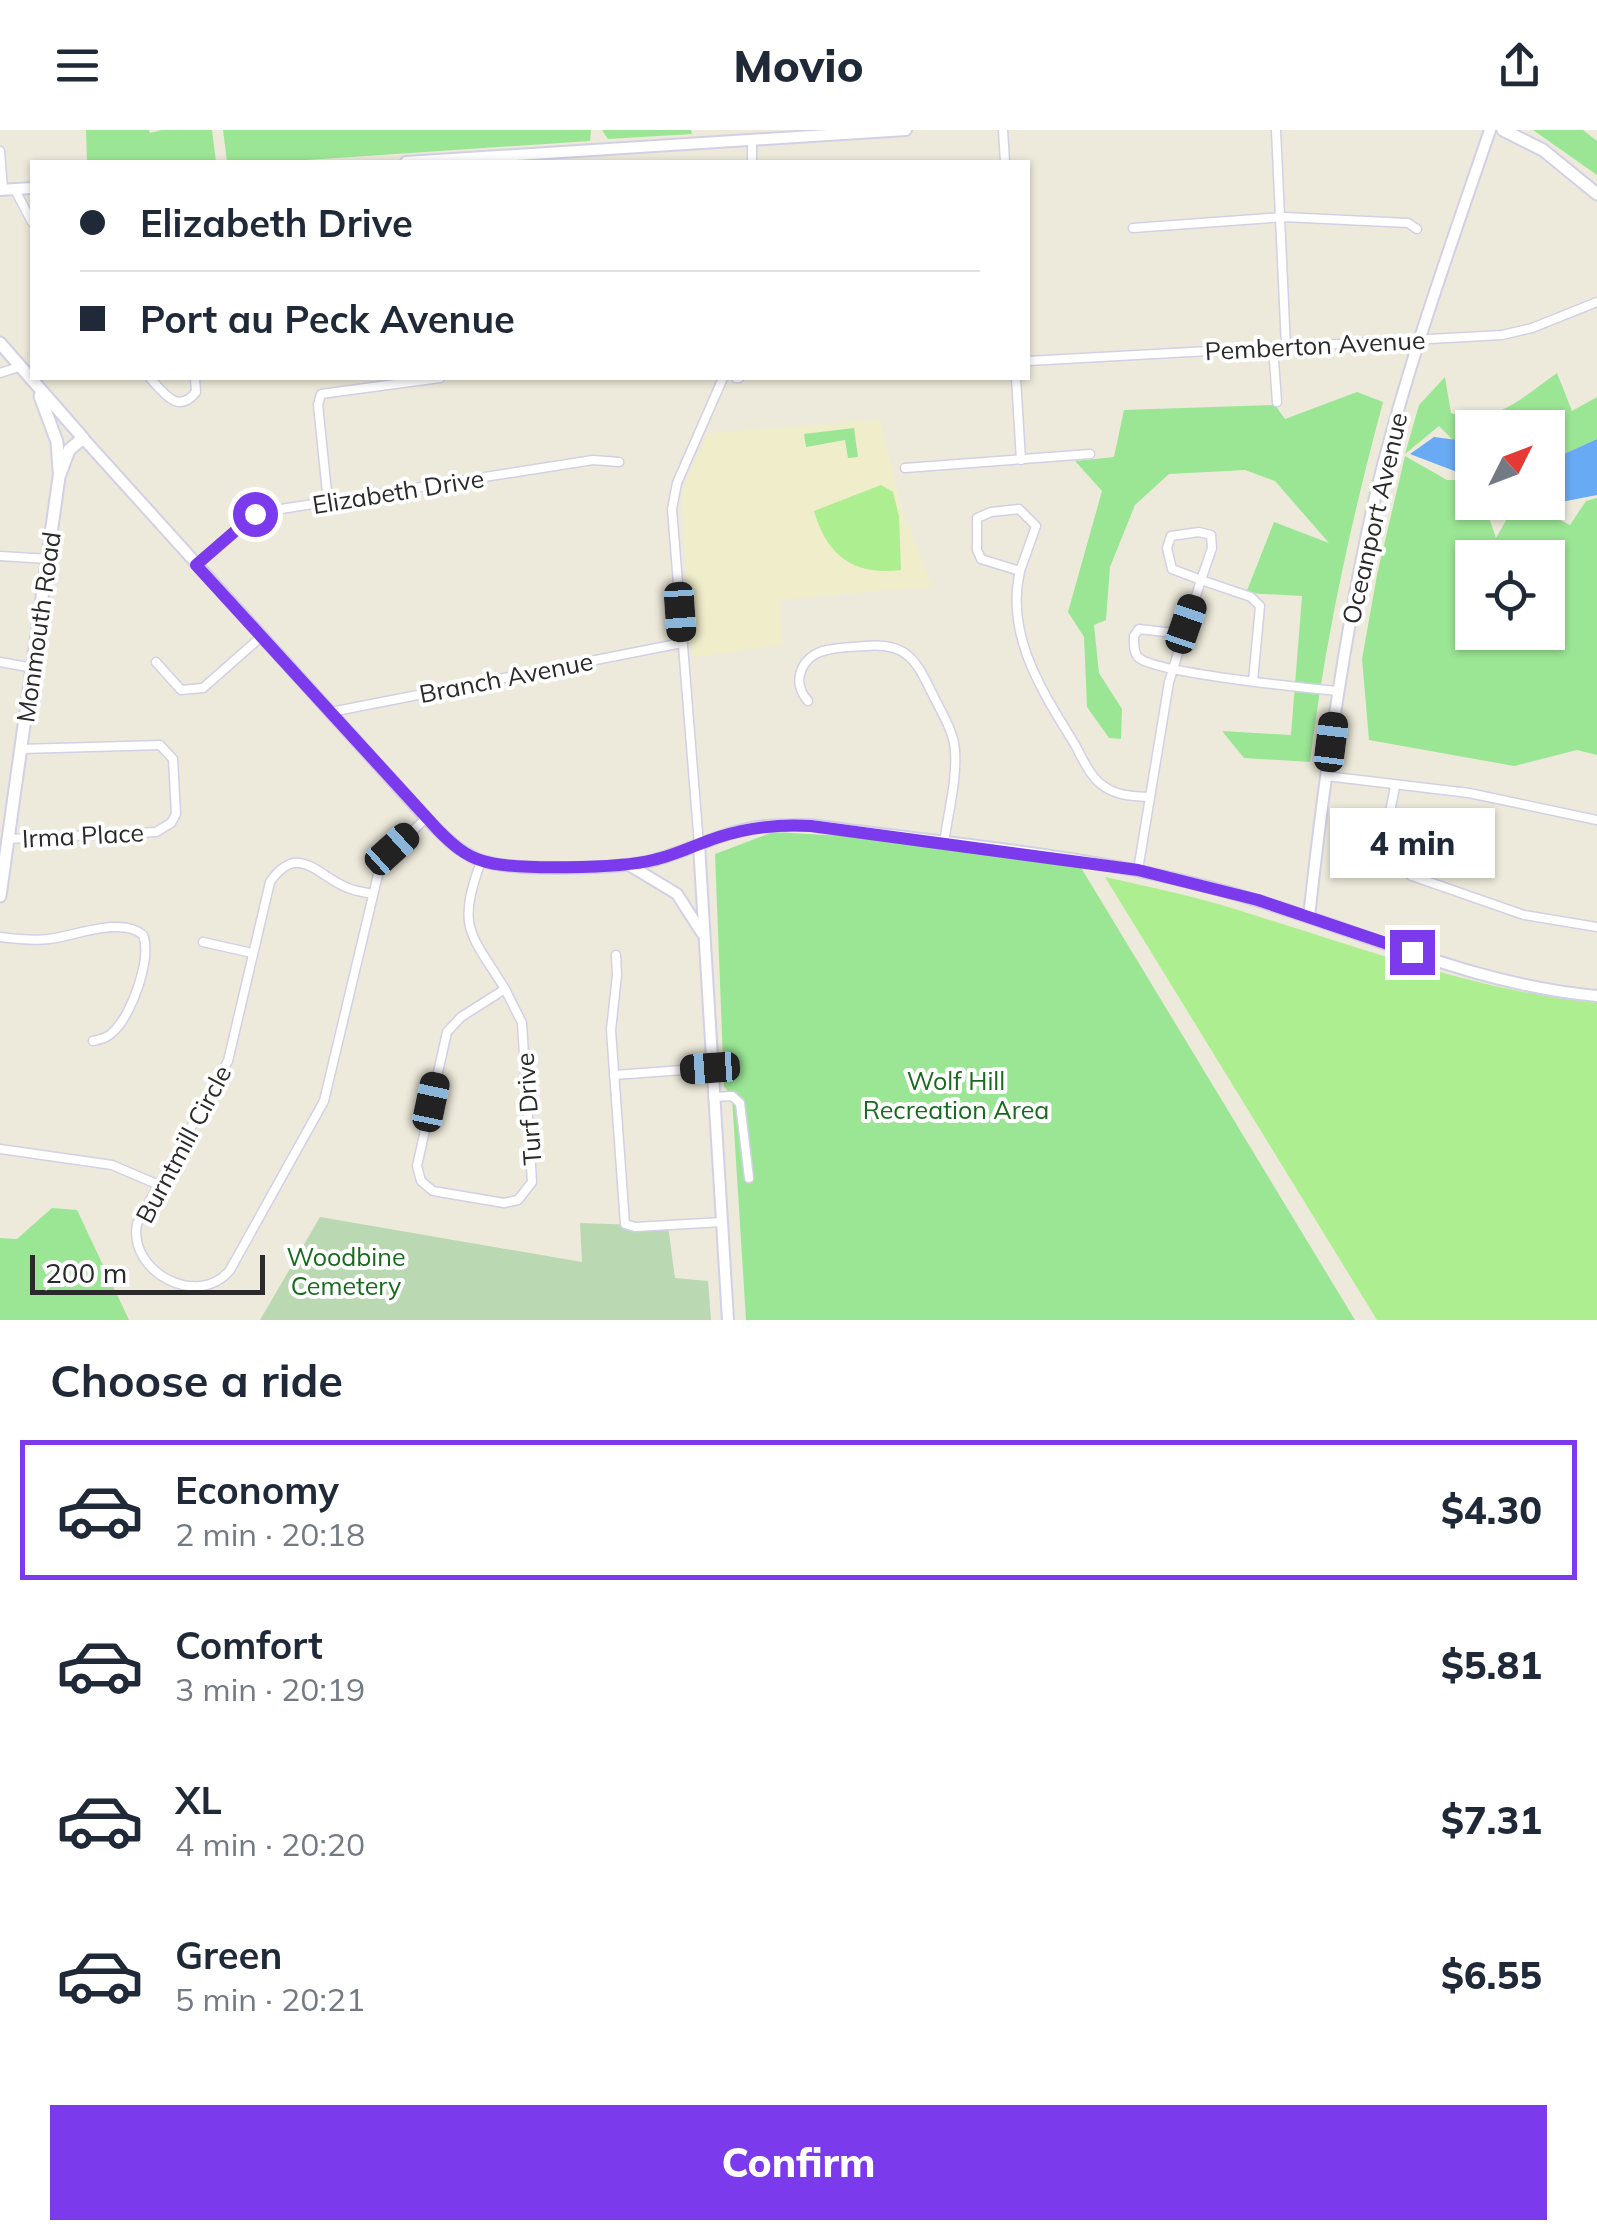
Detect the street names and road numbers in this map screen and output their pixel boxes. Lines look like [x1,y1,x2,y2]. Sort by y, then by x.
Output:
street label: Pemberton Avenue [1204,324,1426,366]
street label: Oceanport Avenue [1335,409,1413,627]
street label: Elizabeth Drive [310,462,486,520]
street label: Monmouth Road [9,530,67,724]
street label: Branch Avenue [417,645,595,709]
street label: Irma Place [21,816,145,854]
street label: Turf Drive [509,1052,547,1166]
street label: Burntmill Circle [128,1060,238,1228]

